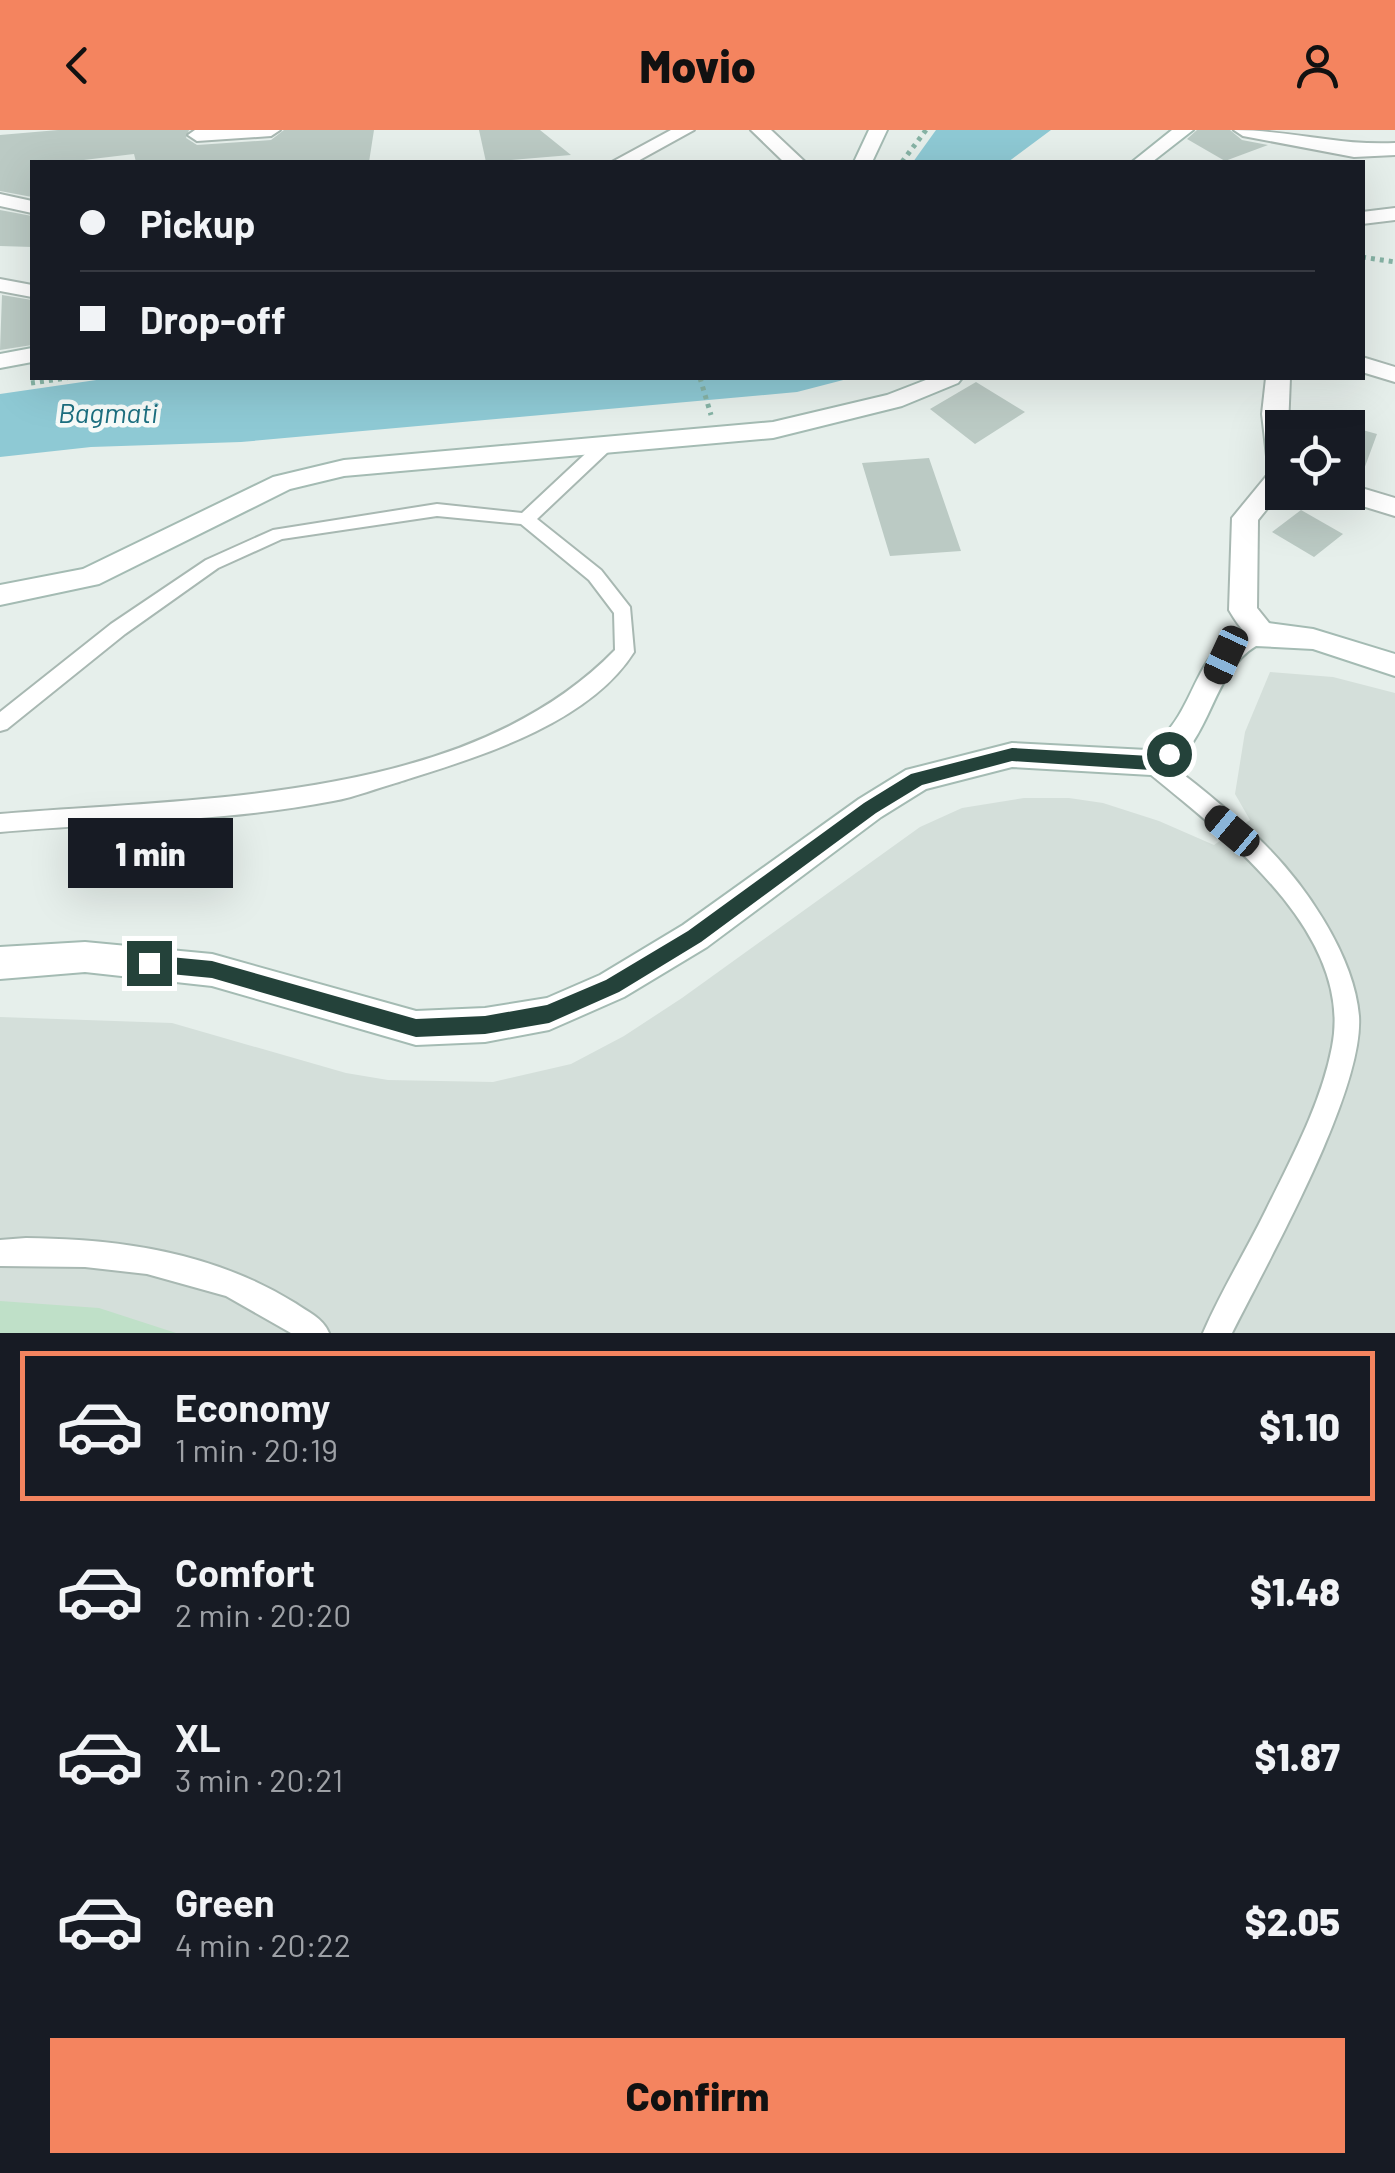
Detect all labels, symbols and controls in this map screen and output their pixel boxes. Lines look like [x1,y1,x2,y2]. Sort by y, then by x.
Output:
icon: back [50,38,105,93]
text: Movio [639,38,756,92]
icon: person [1290,38,1345,93]
text: Pickup [140,200,255,246]
text: Drop-off [140,296,286,342]
water label: Bagmati [58,395,158,429]
map controls [1265,410,1365,510]
button: locate [1265,410,1365,510]
car [1200,621,1252,689]
route start [1147,732,1192,777]
car [1199,800,1265,862]
callout: 1 min [66,818,232,888]
text: 1 min [115,834,186,872]
route end [127,941,172,986]
icon: car [55,1381,145,1471]
text: Economy [175,1384,330,1430]
text: $1.10 [1259,1403,1340,1449]
text: 1 min · 20:19 [175,1430,338,1468]
icon: car [55,1546,145,1636]
text: Comfort [175,1549,315,1595]
text: $1.48 [1250,1568,1340,1614]
text: 2 min · 20:20 [175,1595,351,1633]
icon: car [55,1711,145,1801]
text: XL [175,1714,221,1760]
text: $1.87 [1254,1733,1340,1779]
text: 3 min · 20:21 [175,1760,343,1798]
icon: car [55,1876,145,1966]
text: Green [175,1879,275,1925]
text: $2.05 [1245,1898,1340,1944]
text: 4 min · 20:22 [175,1925,351,1963]
button: Confirm [50,2038,1345,2153]

